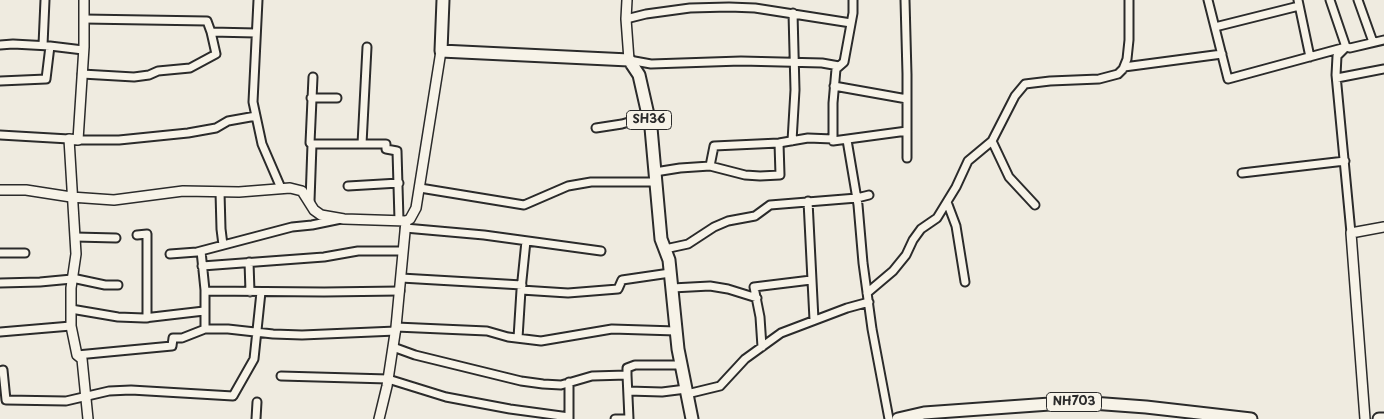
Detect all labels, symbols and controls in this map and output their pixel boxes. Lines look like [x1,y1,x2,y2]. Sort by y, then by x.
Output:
road number: SH36 [626,110,672,130]
road number: NH703 [1046,392,1102,412]

